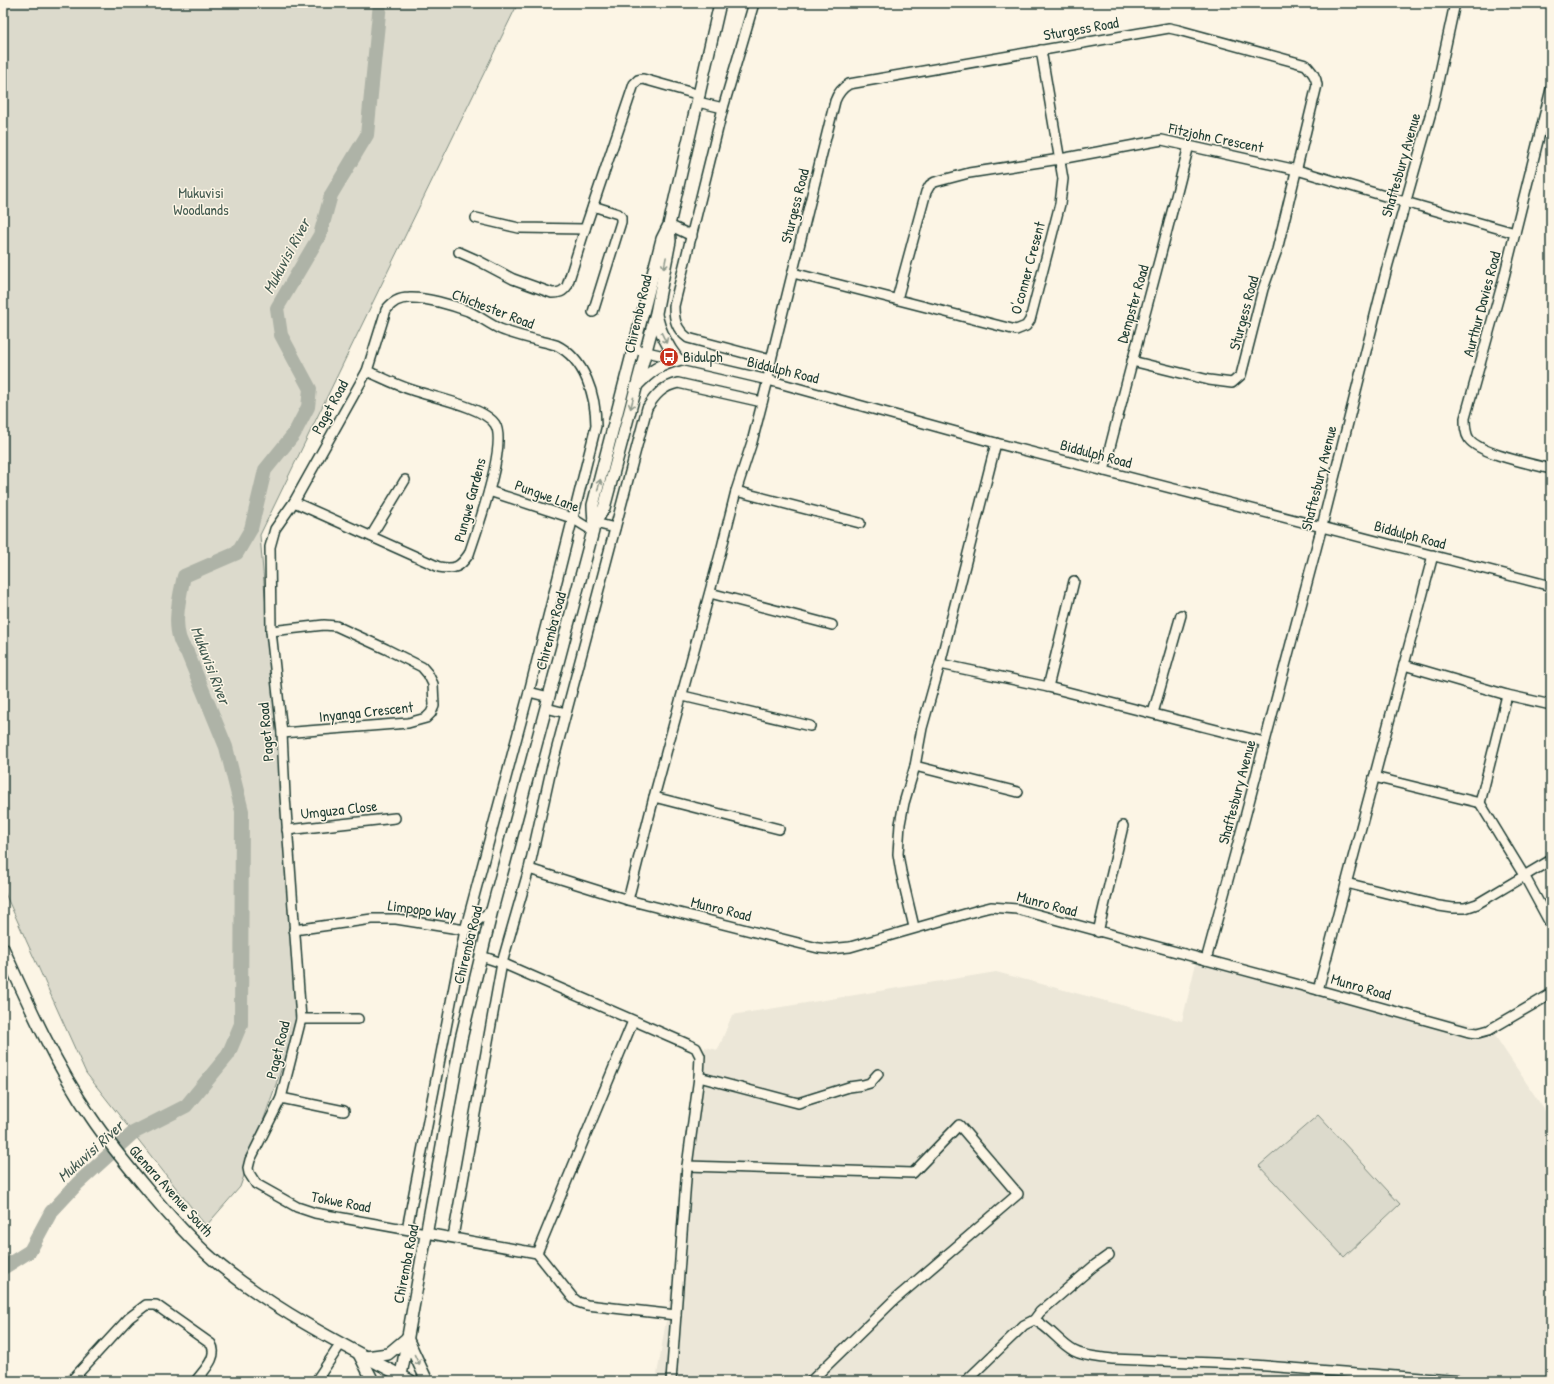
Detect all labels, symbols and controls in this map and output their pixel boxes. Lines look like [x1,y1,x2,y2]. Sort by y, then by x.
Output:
street label: Sturgess Road [1042,12,1120,45]
street label: Shaftesbury Avenue [1376,110,1425,219]
street label: Fitzjohn Crescent [1166,117,1266,158]
street label: Sturgess Road [775,166,814,245]
park label: Mukuvisi Woodlands [173,182,229,220]
water label: Mukuvisi River [257,213,316,297]
street label: O'conner Cresent [1005,218,1050,317]
street label: Aurthur Davies Road [1457,249,1506,359]
one-way arrow [661,257,669,270]
street label: Dempster Road [1111,262,1154,345]
street label: Chiremba Road [618,272,657,355]
street label: Sturgess Road [1224,273,1264,352]
street label: Chichester Road [449,283,538,334]
one-way arrow [661,332,668,344]
bus stop icon: Bidulph [658,346,680,368]
place label: Bidulph [683,346,723,367]
street label: Biddulph Road [745,350,821,389]
street label: Paget Road [306,376,353,438]
one-way arrow [628,396,636,409]
street label: Shaftesbury Avenue [1295,423,1342,532]
street label: Biddulph Road [1058,434,1134,473]
street label: Pungwe Gardens [448,455,491,544]
street label: Pungwe Lane [512,474,582,517]
one-way arrow [596,479,603,492]
street label: Biddulph Road [1372,515,1448,554]
street label: Chiremba Road [530,589,571,672]
water label: Mukuvisi River [186,623,237,709]
street label: Inyanga Crescent [318,696,415,727]
street label: Paget Road [252,702,279,762]
street label: Shaftesbury Avenue [1213,737,1261,846]
street label: Umguza Close [300,795,378,824]
street label: Munro Road [1015,885,1080,922]
street label: Munro Road [689,891,754,926]
street label: Limpopo Way [386,894,458,925]
street label: Chiremba Road [448,903,487,986]
street label: Munro Road [1329,968,1394,1005]
street label: Paget Road [260,1019,295,1081]
water label: Mukuvisi River [52,1114,129,1187]
street label: Glenara Avenue South [124,1140,218,1241]
street label: Tokwe Road [310,1185,373,1218]
street label: Chiremba Road [388,1223,423,1305]
one-way arrow [414,1353,421,1365]

